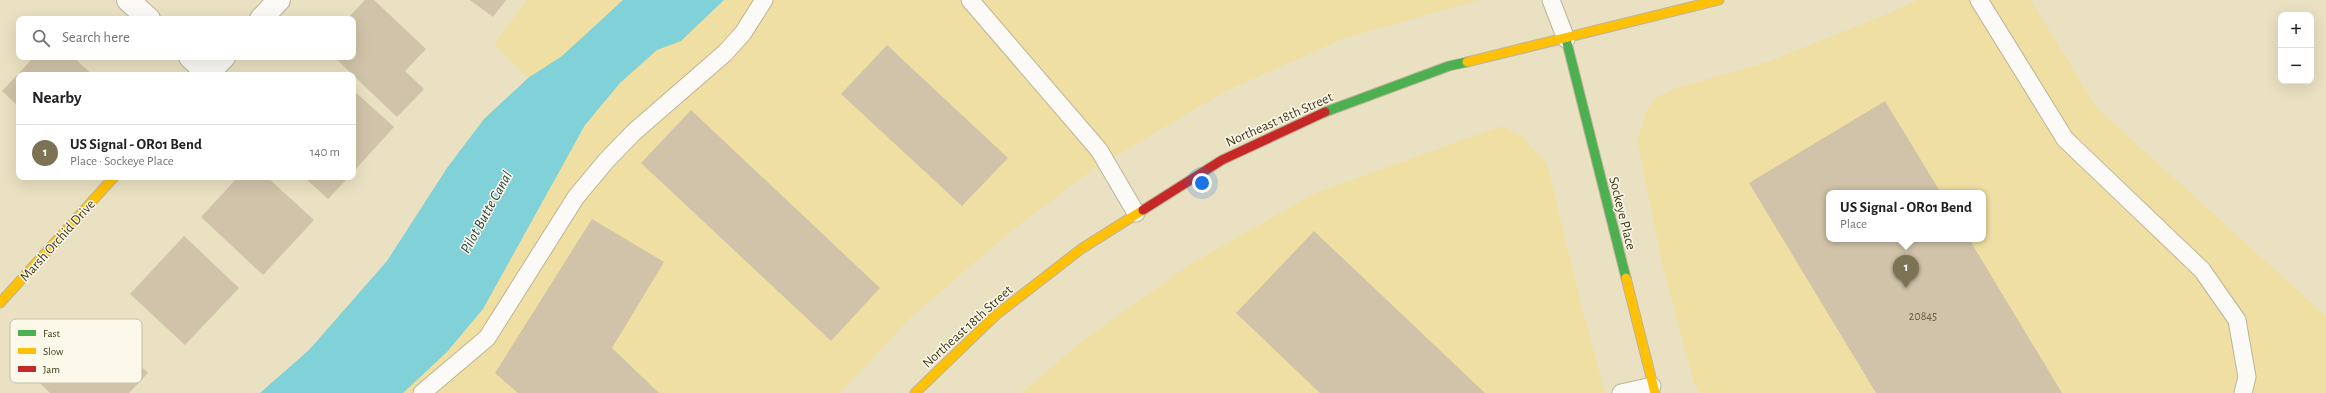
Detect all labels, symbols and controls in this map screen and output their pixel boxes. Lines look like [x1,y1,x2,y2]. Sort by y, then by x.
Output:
map controls [2278,12,2314,84]
button: + [2278,12,2314,48]
search box [16,16,356,60]
icon: search [30,27,52,49]
text: Search here [62,30,130,45]
button: − [2278,48,2314,84]
text: Nearby [32,89,82,106]
street label: Northeast 18th Street [1224,90,1336,150]
text: US Signal - OR01 Bend [70,137,202,152]
text: 1 [43,146,47,159]
text: 140 m [310,146,340,159]
text: Place · Sockeye Place [70,155,174,168]
water label: Pilot Butte Canal [458,168,515,256]
your location [1192,173,1212,193]
street label: Sockeye Place [1606,175,1638,251]
popup [1826,190,1986,242]
street label: Marsh Orchid Drive [18,197,98,284]
text: US Signal - OR01 Bend [1840,200,1972,215]
text: Place [1840,218,1867,231]
pin: 1 [1893,255,1919,288]
street label: Northeast 18th Street [920,283,1016,371]
house number: 20845 [1909,310,1937,322]
legend [10,319,142,383]
text: Fast [43,328,61,339]
text: Slow [43,346,64,357]
text: Jam [43,364,60,375]

